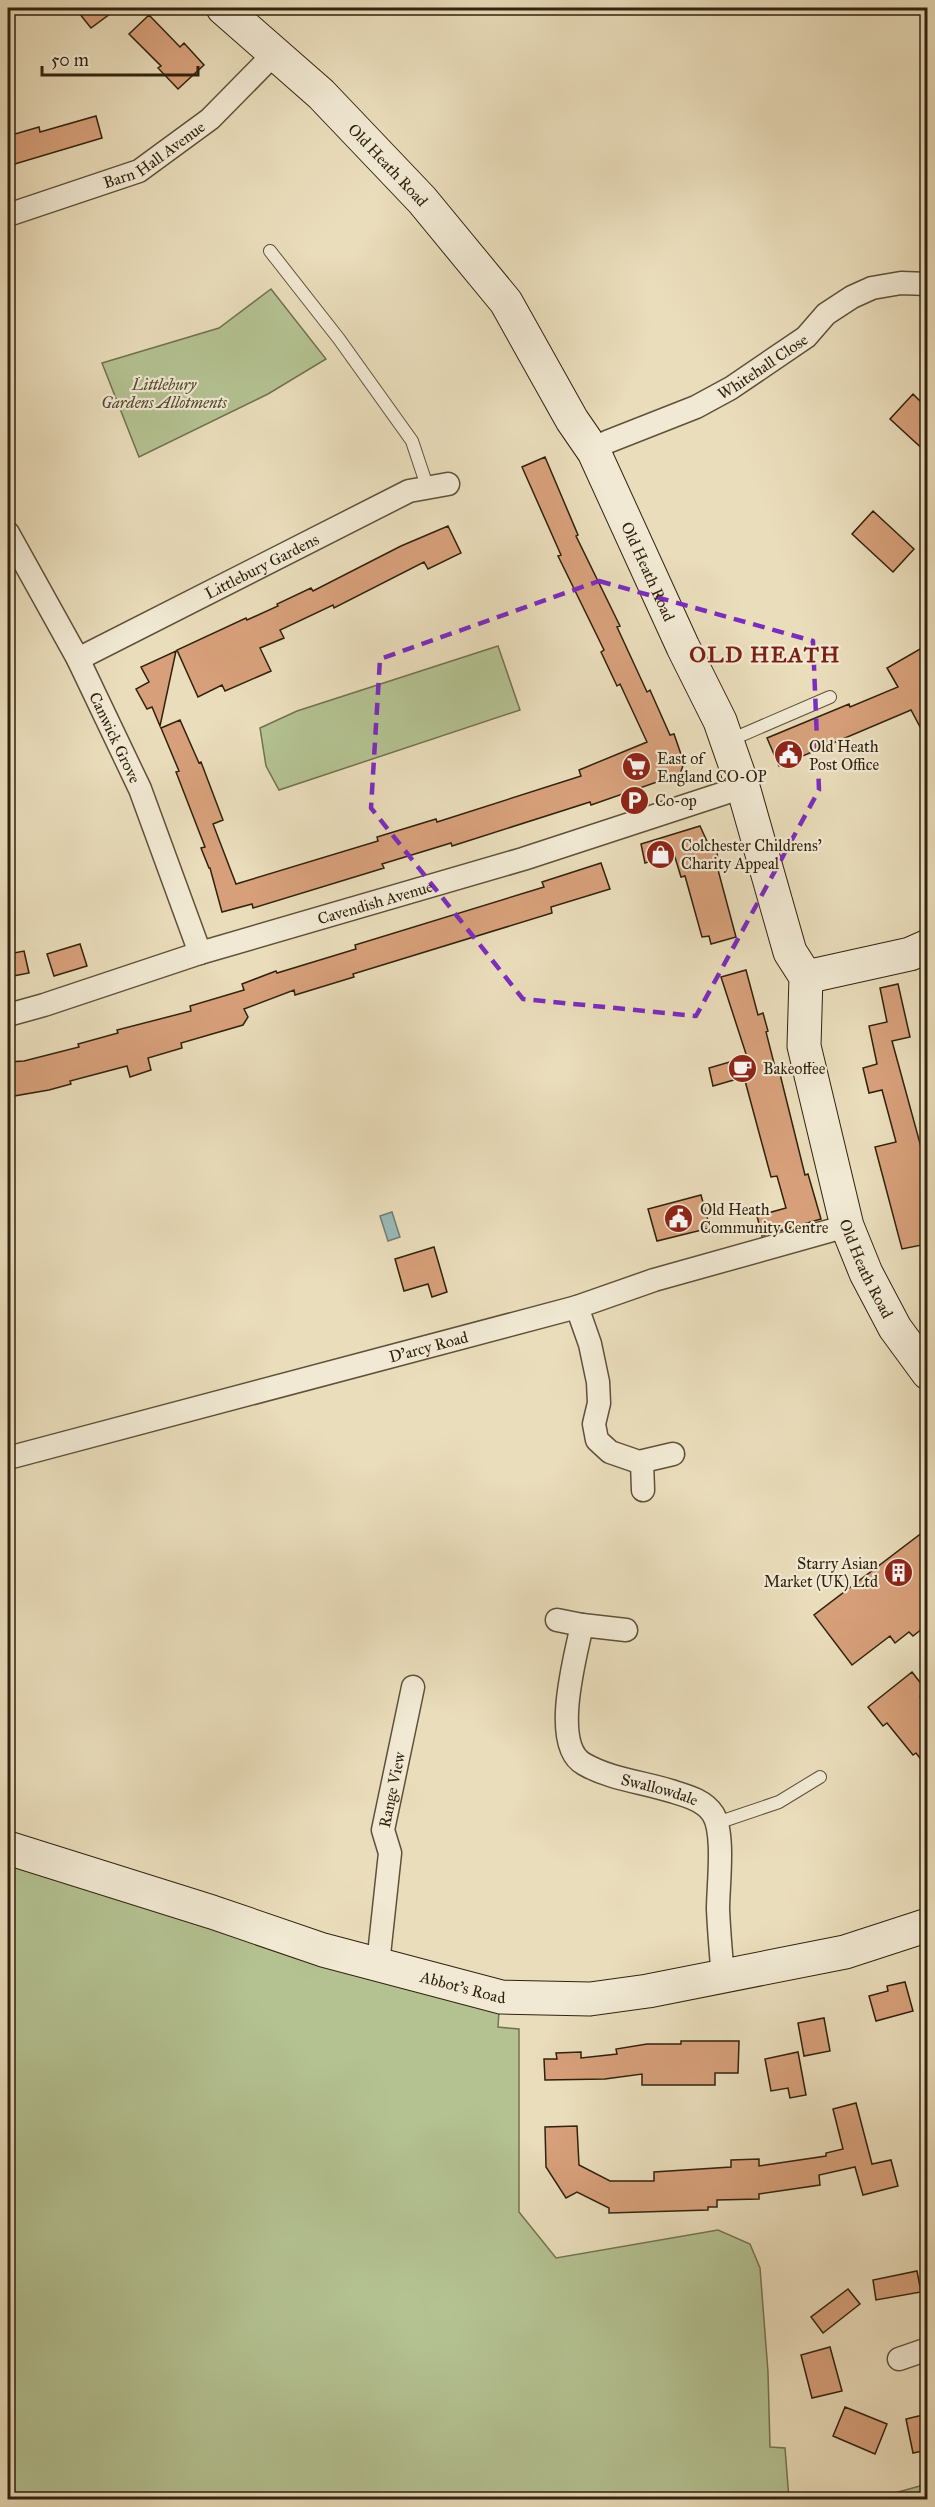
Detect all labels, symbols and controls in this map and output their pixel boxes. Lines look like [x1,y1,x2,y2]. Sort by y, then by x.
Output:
scale bar [42,39,198,77]
text: 50 m [51,49,89,71]
street label: Barn Hall Avenue [101,117,209,192]
street label: Old Heath Road [344,120,432,210]
street label: Whitehall Close [714,330,812,404]
park label: Littlebury Gardens Allotments [101,375,227,412]
street label: Old Heath Road [617,519,679,624]
street label: Littlebury Gardens [202,529,322,603]
district label: OLD HEATH [689,641,841,668]
street label: Canwick Grove [85,689,145,786]
place label: Old Heath Post Office [809,737,880,774]
public building icon: Old Heath Post Office [772,739,804,771]
place label: East of England CO-OP [657,749,767,787]
supermarket icon: East of England CO-OP [620,751,652,783]
parking icon: Co-op [618,784,650,816]
place label: Co-op [655,791,697,810]
place label: Colchester Childrens' Charity Appeal [681,836,822,873]
shop icon: Colchester Childrens' Charity Appeal [644,838,676,870]
street label: Cavendish Avenue [315,877,435,928]
cafe icon: Bakeoffee [726,1052,758,1084]
place label: Bakeoffee [763,1059,826,1078]
place label: Old Heath Community Centre [700,1200,829,1237]
public building icon: Old Heath Community Centre [663,1202,695,1234]
street label: Old Heath Road [836,1217,897,1322]
street label: D'arcy Road [387,1327,470,1366]
place label: Starry Asian Market (UK) Ltd [764,1554,878,1592]
building icon: Starry Asian Market (UK) Ltd [883,1556,915,1588]
street label: Range View [375,1750,409,1829]
street label: Swallowdale [619,1770,702,1810]
street label: Abbot's Road [417,1967,506,2007]

